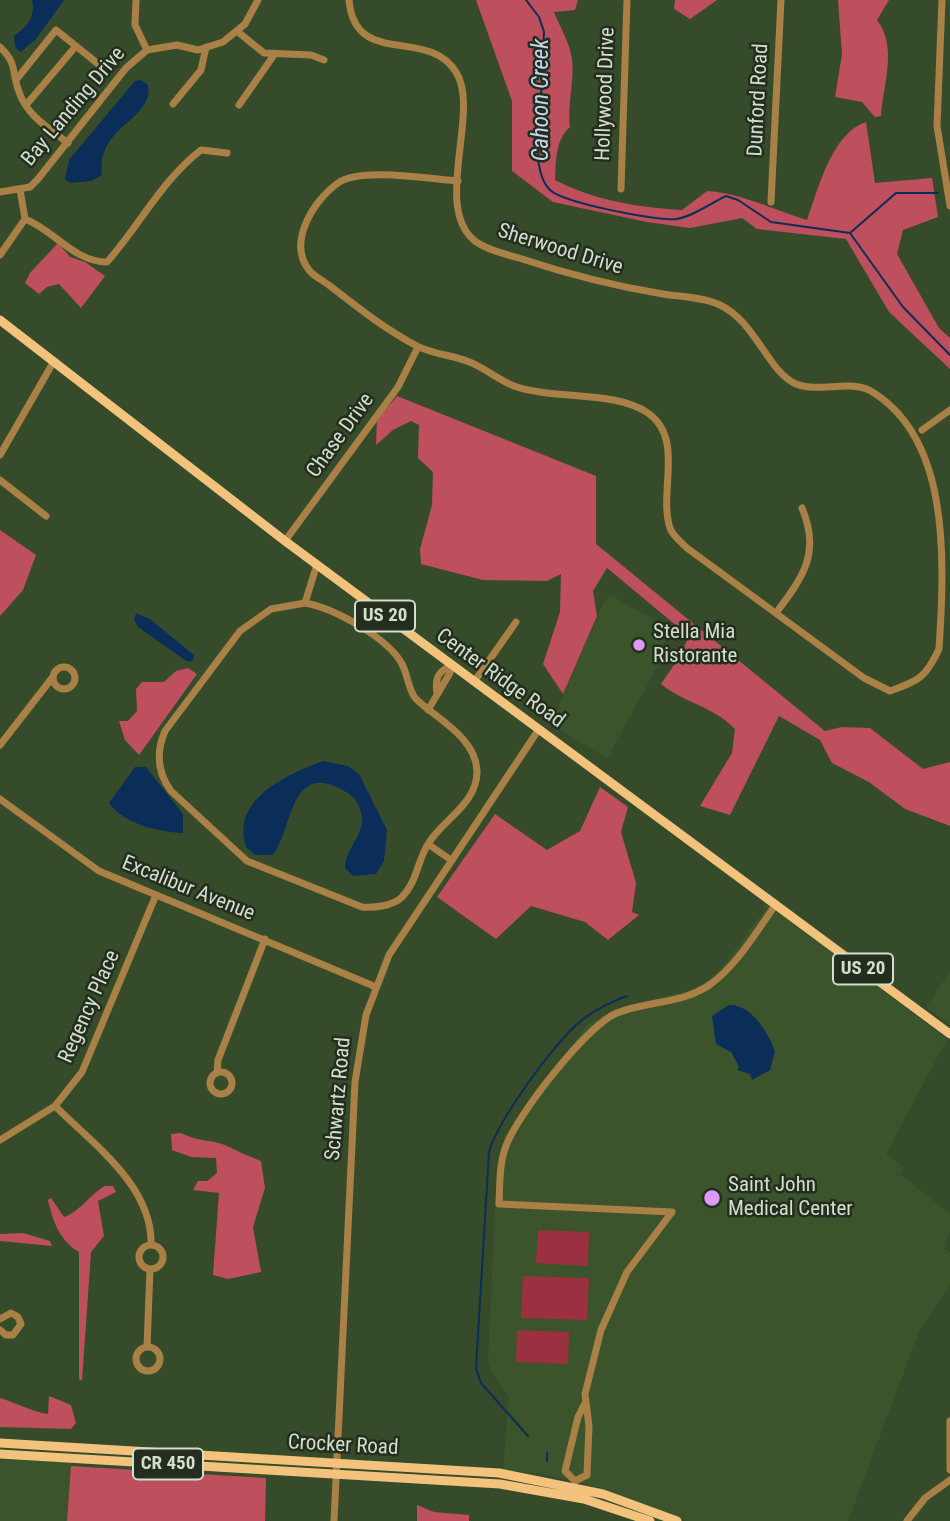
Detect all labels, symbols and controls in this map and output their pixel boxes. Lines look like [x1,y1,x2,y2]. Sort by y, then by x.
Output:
street label: Hollywood Drive [591,27,621,161]
water label: Cahoon Creek [528,39,556,161]
street label: Bay Landing Drive [17,42,131,172]
street label: Dunford Road [743,43,775,157]
street label: Sherwood Drive [494,219,626,281]
street label: Chase Drive [302,389,380,483]
road number: US 20 [355,600,415,632]
place label: Stella Mia Ristorante [653,620,737,670]
street label: Center Ridge Road [431,624,569,734]
marker: Stella Mia Ristorante [631,637,647,653]
street label: Excalibur Avenue [118,851,258,927]
street label: Regency Place [54,947,126,1067]
road number: US 20 [833,953,893,984]
street label: Schwartz Road [321,1036,357,1162]
place label: Saint John Medical Center [728,1173,853,1223]
marker: Saint John Medical Center [702,1188,722,1208]
street label: Crocker Road [287,1431,399,1461]
road number: CR 450 [133,1448,203,1480]

